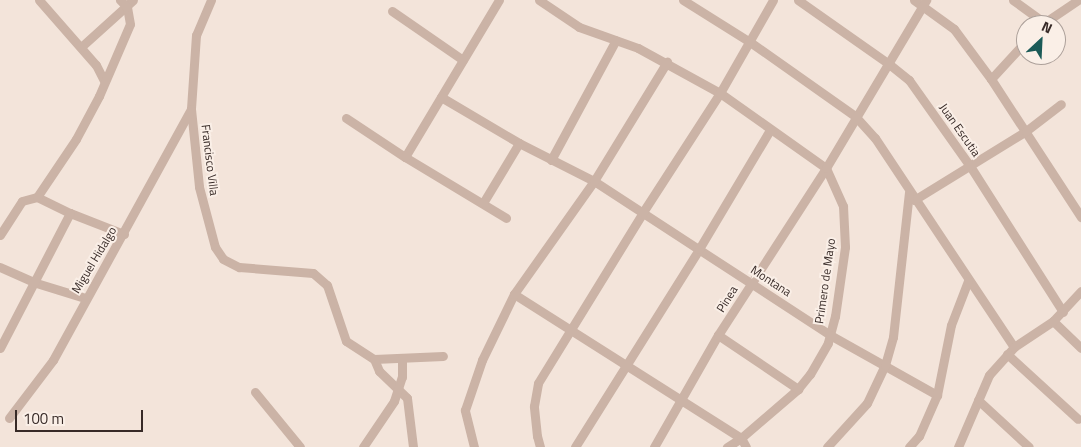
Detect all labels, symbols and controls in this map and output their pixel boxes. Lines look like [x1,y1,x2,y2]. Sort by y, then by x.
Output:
north arrow [1016,15,1066,65]
text: N [1038,15,1056,38]
street label: Juan Escutia [936,101,984,159]
street label: Francisco Villa [199,124,221,196]
street label: Miguel Hidalgo [68,224,120,296]
street label: Primero de Mayo [812,237,838,325]
street label: Montana [748,263,794,299]
street label: Pinea [713,283,741,315]
scale bar [18,400,145,432]
text: 100 m [23,407,64,430]

